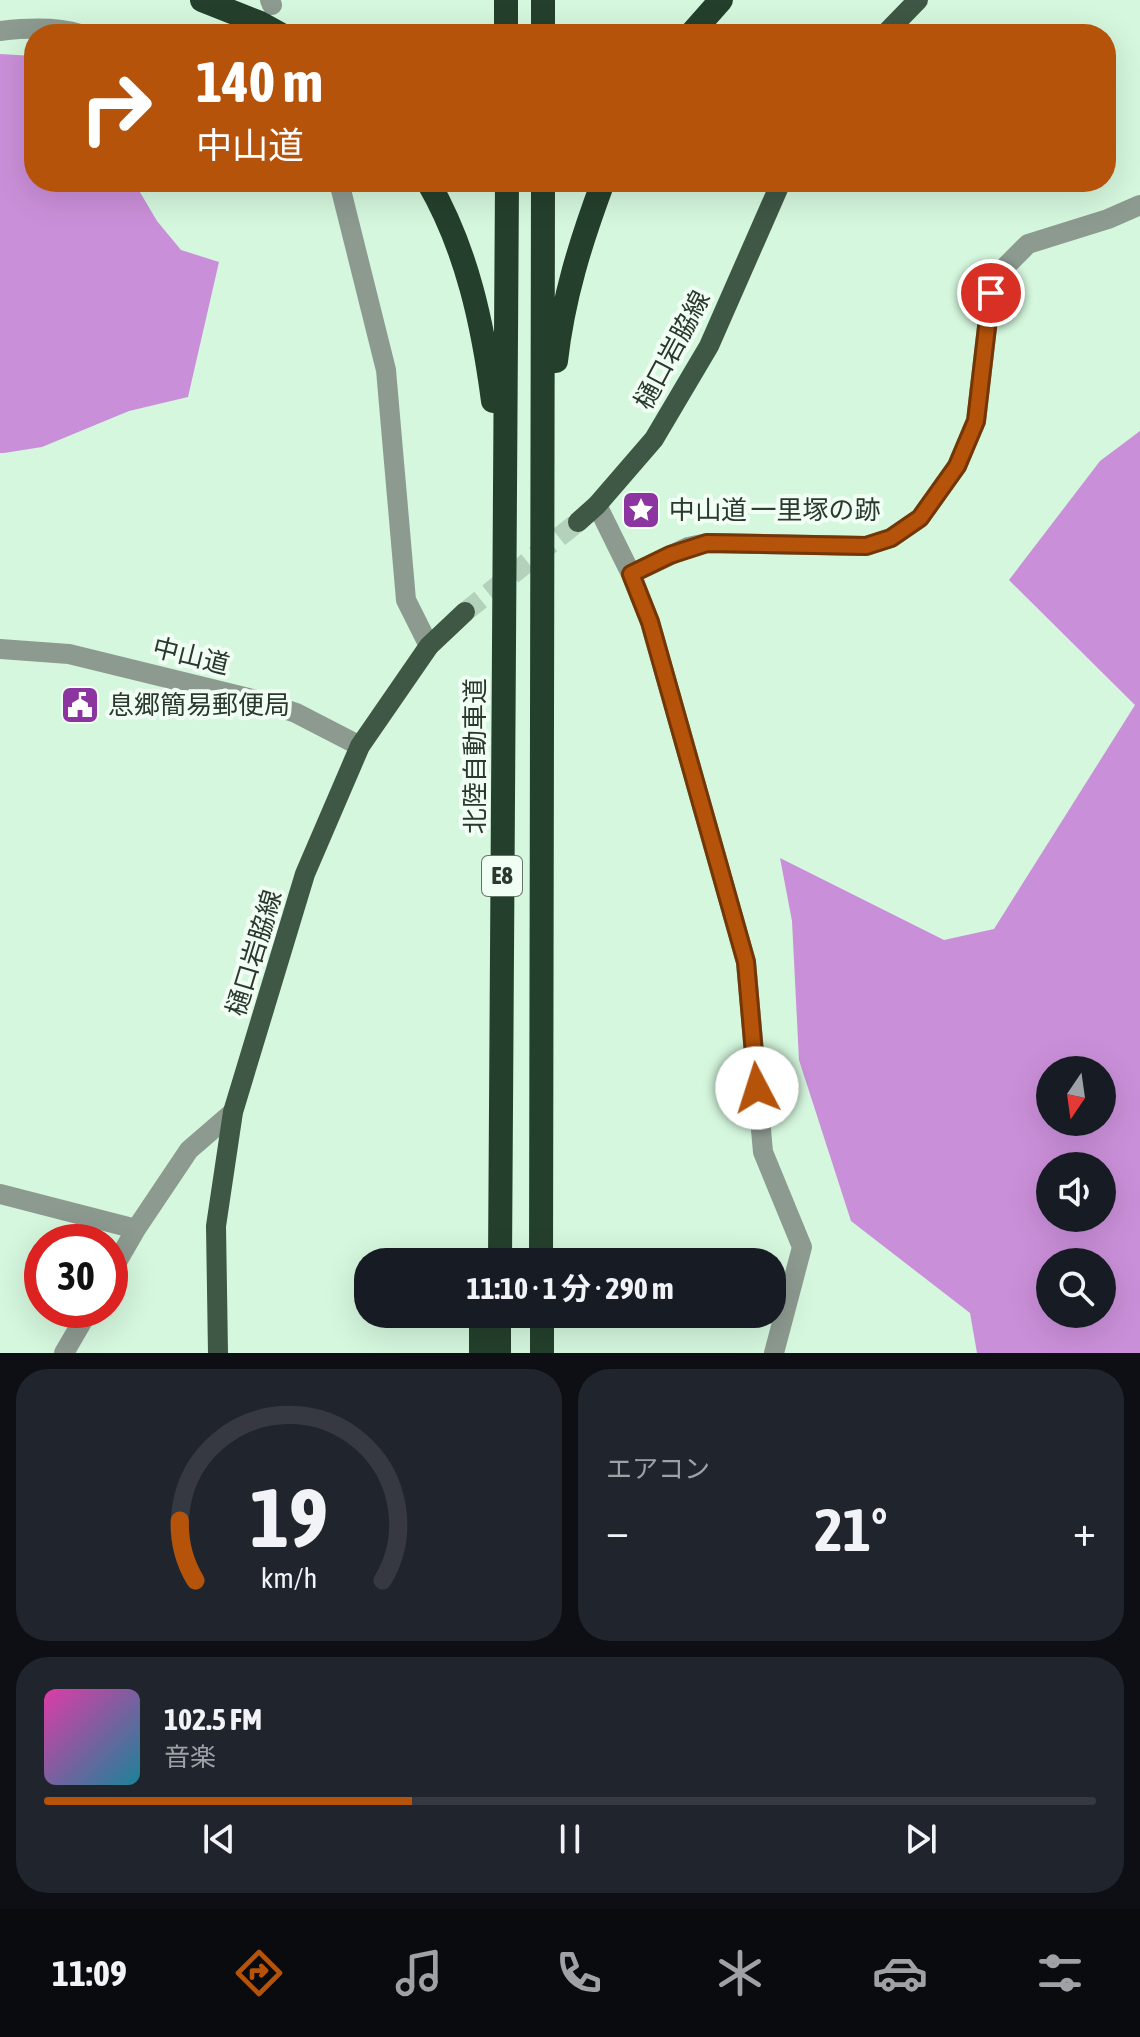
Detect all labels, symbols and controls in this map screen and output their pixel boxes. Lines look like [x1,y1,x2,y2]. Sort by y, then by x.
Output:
text: 140 m [196,50,323,114]
icon: right [64,56,168,160]
text: 中山道 [196,124,304,166]
pin [957,259,1025,327]
icon: arrive [969,271,1013,315]
street label: 樋口岩脇線 [628,286,716,414]
place icon: 中山道 一里塚の跡 [620,489,662,531]
place label: 中山道 一里塚の跡 [669,495,881,525]
street label: 中山道 [150,632,232,680]
street label: 北陸自動車道 [460,678,490,834]
public building icon: 息郷簡易郵便局 [59,684,101,726]
place label: 息郷簡易郵便局 [108,690,290,720]
road number: E8 [482,856,522,896]
street label: 樋口岩脇線 [221,886,287,1020]
position arrow [715,1046,799,1130]
north arrow [1036,1056,1116,1136]
map controls [1036,1056,1116,1328]
button: sound [1036,1152,1116,1232]
speed limit sign: 30 [24,1224,128,1328]
button: search [1036,1248,1116,1328]
text: 11:10 · 1 分 · 290 m [466,1271,674,1305]
text: エアコン [606,1454,710,1484]
text: 19 [250,1469,328,1565]
text: 21° [815,1495,887,1564]
text: − [606,1505,629,1555]
text: + [1073,1505,1096,1555]
text: km/h [261,1561,317,1594]
text: 102.5 FM [164,1702,262,1736]
text: 音楽 [164,1742,216,1772]
icon: previous [197,1817,241,1861]
icon: pause [548,1817,592,1861]
icon: next [899,1817,943,1861]
icon: directions [231,1945,287,2001]
icon: music [391,1945,447,2001]
icon: phone [551,1945,607,2001]
icon: climate [712,1945,768,2001]
icon: car [872,1945,928,2001]
icon: filters [1032,1945,1088,2001]
text: 11:09 [52,1952,127,1994]

